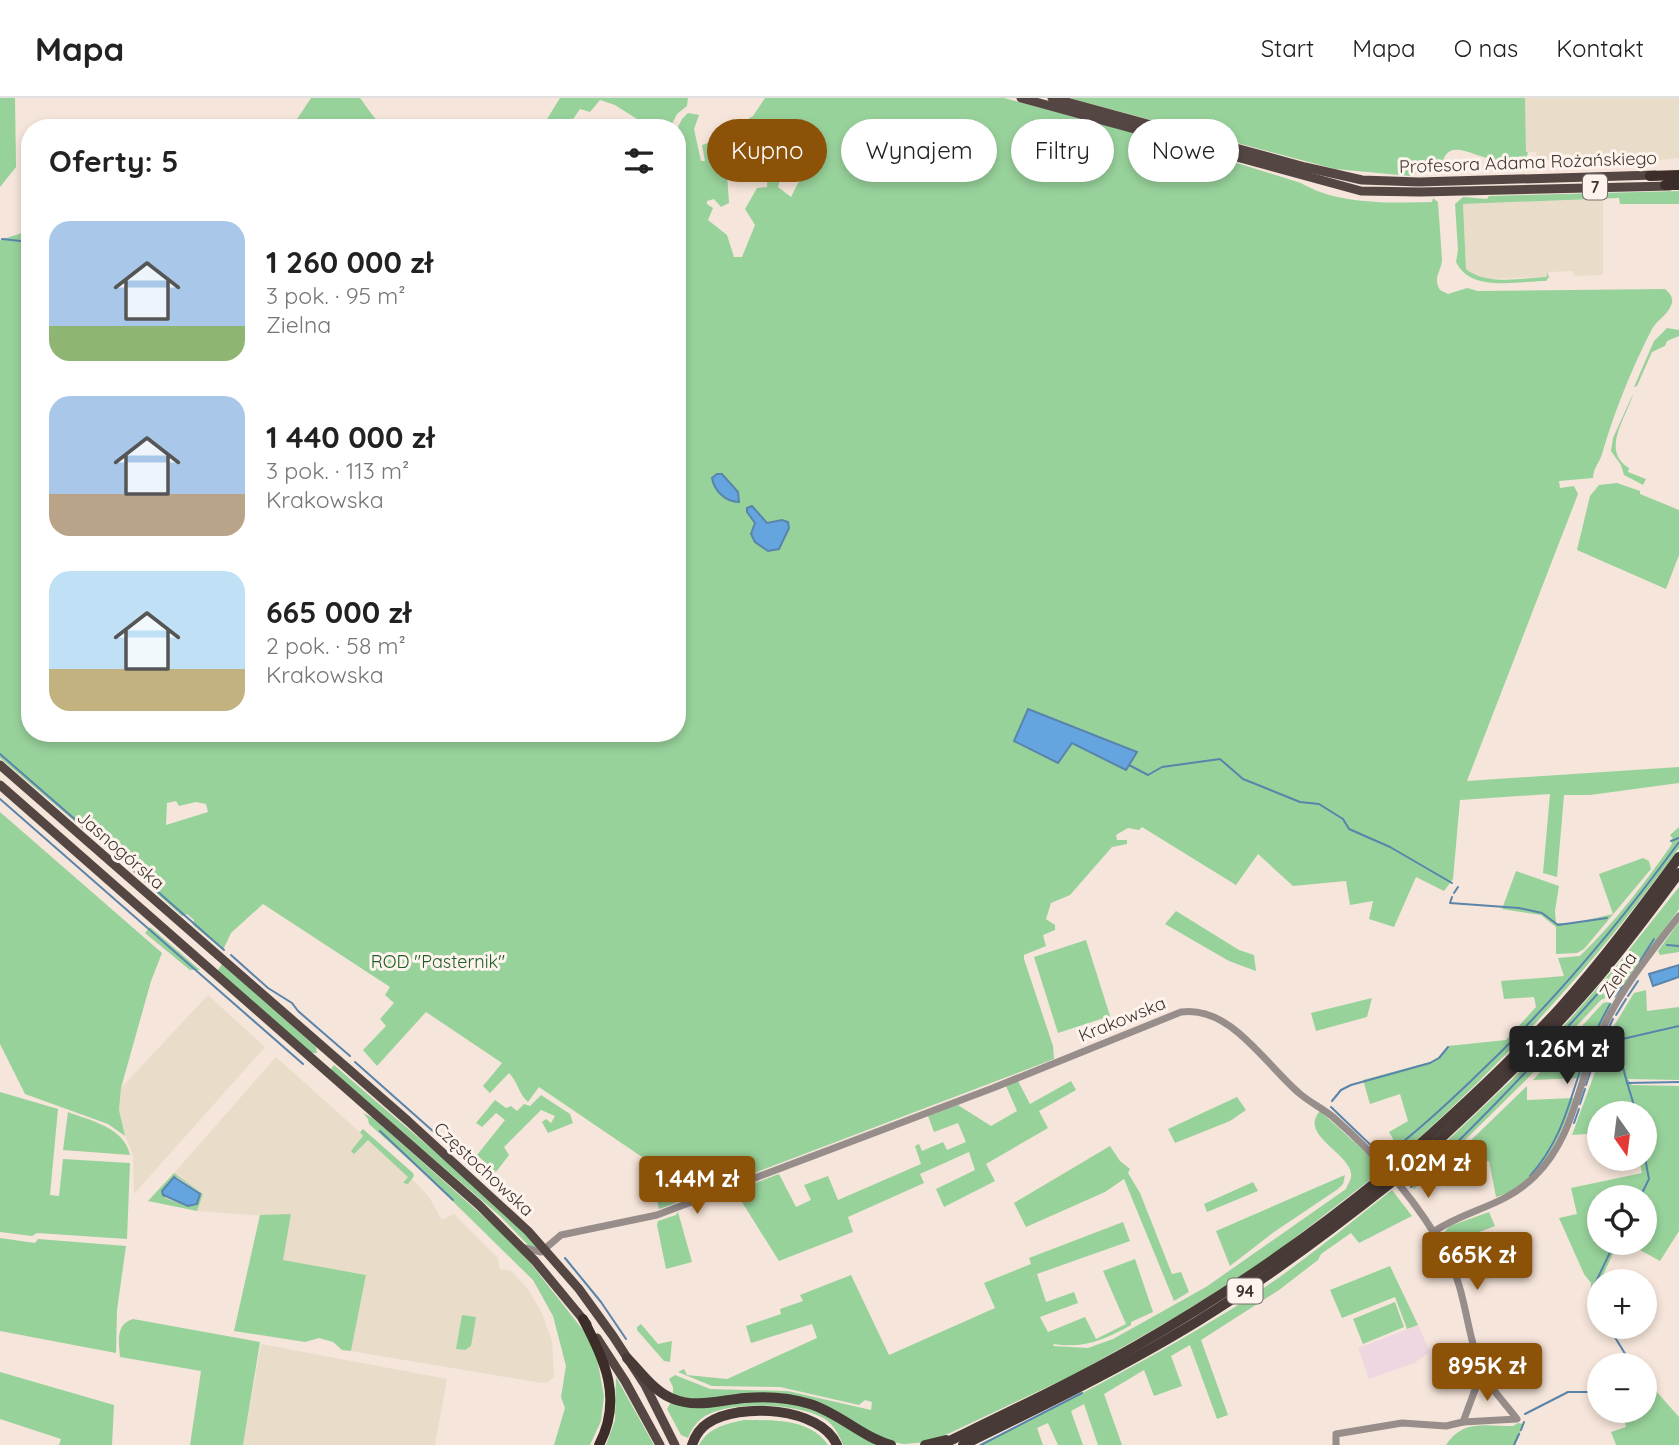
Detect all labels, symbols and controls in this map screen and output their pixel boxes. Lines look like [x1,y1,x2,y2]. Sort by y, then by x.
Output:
text: Mapa [35,28,124,69]
text: Start [1261,33,1314,63]
text: Mapa [1352,33,1416,63]
text: O nas [1454,33,1518,63]
text: Kontakt [1556,33,1644,63]
chip: Kupno [707,119,827,182]
chip: Wynajem [841,119,997,182]
chip: Filtry [1011,119,1114,182]
chip: Nowe [1128,119,1239,182]
text: Oferty: 5 [49,142,178,180]
icon: filters [620,142,658,180]
street label: Profesora Adama Rożańskiego [1399,146,1657,178]
road number: 7 [1583,174,1607,200]
text: 1 260 000 zł [266,243,433,281]
icon: home [105,249,189,333]
text: 3 pok. · 95 m² [266,281,406,310]
text: Zielna [266,310,331,339]
text: 1 440 000 zł [266,418,434,456]
icon: home [105,424,189,508]
text: 3 pok. · 113 m² [266,456,409,485]
text: Krakowska [266,485,384,514]
text: 665 000 zł [266,593,411,631]
icon: home [105,599,189,683]
text: 2 pok. · 58 m² [266,631,406,660]
text: Krakowska [266,660,384,689]
street label: Jasnogórska [72,806,170,894]
street label: Zielna [1594,947,1642,1003]
park label: ROD "Pasternik" [371,950,505,973]
street label: Krakowska [1075,991,1169,1047]
pin: 1.26M zł [1495,1026,1639,1086]
text: 1.26M zł [1525,1034,1609,1063]
north arrow [1587,1101,1657,1171]
map controls [1587,1101,1657,1423]
street label: Częstochowska [429,1117,539,1221]
pin: 1.02M zł [1356,1140,1500,1200]
text: 1.02M zł [1386,1148,1470,1177]
pin: 1.44M zł [625,1156,769,1216]
text: 1.44M zł [655,1164,739,1193]
button: locate [1587,1185,1657,1255]
pin: 665K zł [1412,1232,1542,1292]
text: 665K zł [1438,1240,1516,1269]
button: + [1587,1269,1657,1339]
road number: 94 [1228,1278,1262,1303]
pin: 895K zł [1422,1344,1552,1403]
text: 895K zł [1448,1351,1526,1380]
button: − [1587,1353,1657,1423]

